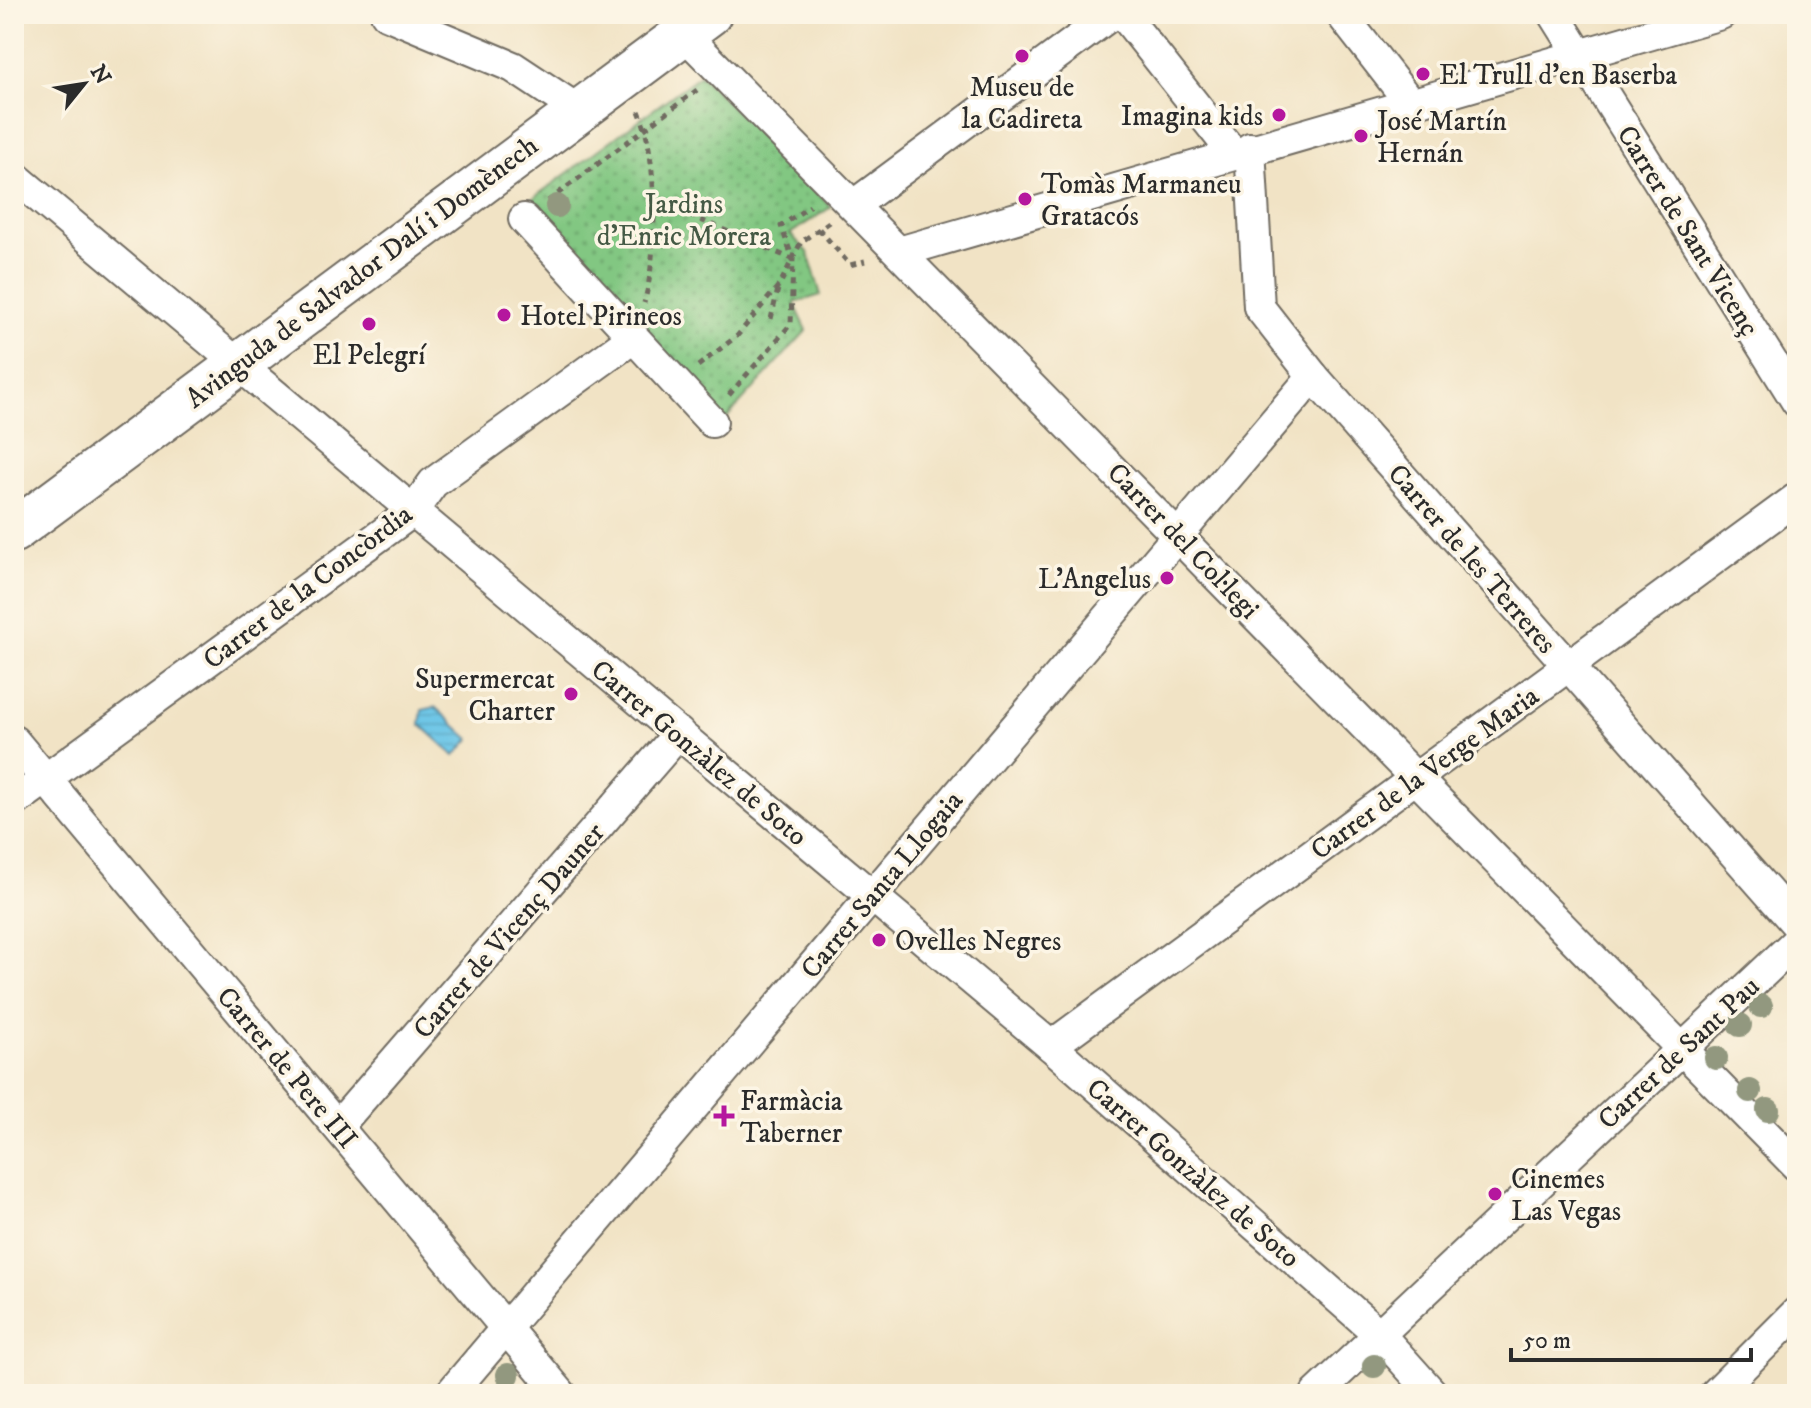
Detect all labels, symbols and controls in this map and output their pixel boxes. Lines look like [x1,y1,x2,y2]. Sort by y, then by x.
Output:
north arrow [44,44,124,124]
marker: Museu de la Cadireta [1013,47,1031,65]
place label: El Trull d'en Baserba [1439,58,1677,93]
text: N [84,60,116,89]
marker: El Trull d'en Baserba [1414,65,1432,83]
place label: Museu de la Cadireta [962,70,1083,137]
place label: Imagina kids [1121,99,1263,134]
place label: José Martín Hernán [1374,104,1507,171]
marker: Imagina kids [1270,106,1288,124]
street label: Carrer de Sant Vicenç [1609,119,1767,343]
marker: José Martín Hernán [1352,127,1370,145]
street label: Avinguda de Salvador Dalí i Domènech [179,128,545,416]
place label: Tomàs Marmaneu Gratacós [1041,167,1242,234]
park label: Jardins d'Enric Morera [597,187,771,254]
marker: Tomàs Marmaneu Gratacós [1016,190,1034,208]
place label: Hotel Pirineos [520,299,682,334]
marker: Hotel Pirineos [495,306,513,324]
marker: El Pelegrí [360,315,378,333]
place label: El Pelegrí [313,338,427,373]
street label: Carrer del Col·legi [1099,455,1266,627]
street label: Carrer de les Terreres [1380,457,1564,661]
street label: Carrer de la Concòrdia [196,497,420,677]
place label: L'Angelus [1038,562,1151,597]
marker: L'Angelus [1158,569,1176,587]
street label: Carrer Gonzàlez de Soto [584,652,814,854]
place label: Supermercat Charter [415,662,556,729]
street label: Carrer de la Verge Maria [1304,679,1546,868]
marker: Supermercat Charter [562,685,580,703]
street label: Carrer Santa Llogaia [793,784,971,986]
street label: Carrer de Vicenç Dauner [406,815,613,1046]
place label: Ovelles Negres [895,924,1061,959]
marker: Ovelles Negres [870,931,888,949]
street label: Carrer de Sant Pau [1591,969,1767,1137]
street label: Carrer de Pere III [209,980,365,1156]
street label: Carrer Gonzàlez de Soto [1079,1071,1307,1275]
place label: Farmàcia Taberner [740,1084,843,1151]
marker: Farmàcia Taberner [715,1107,733,1125]
place label: Cinemes Las Vegas [1511,1162,1621,1229]
marker: Cinemes Las Vegas [1486,1185,1504,1203]
scale bar [1511,1312,1751,1362]
text: 50 m [1523,1326,1571,1356]

